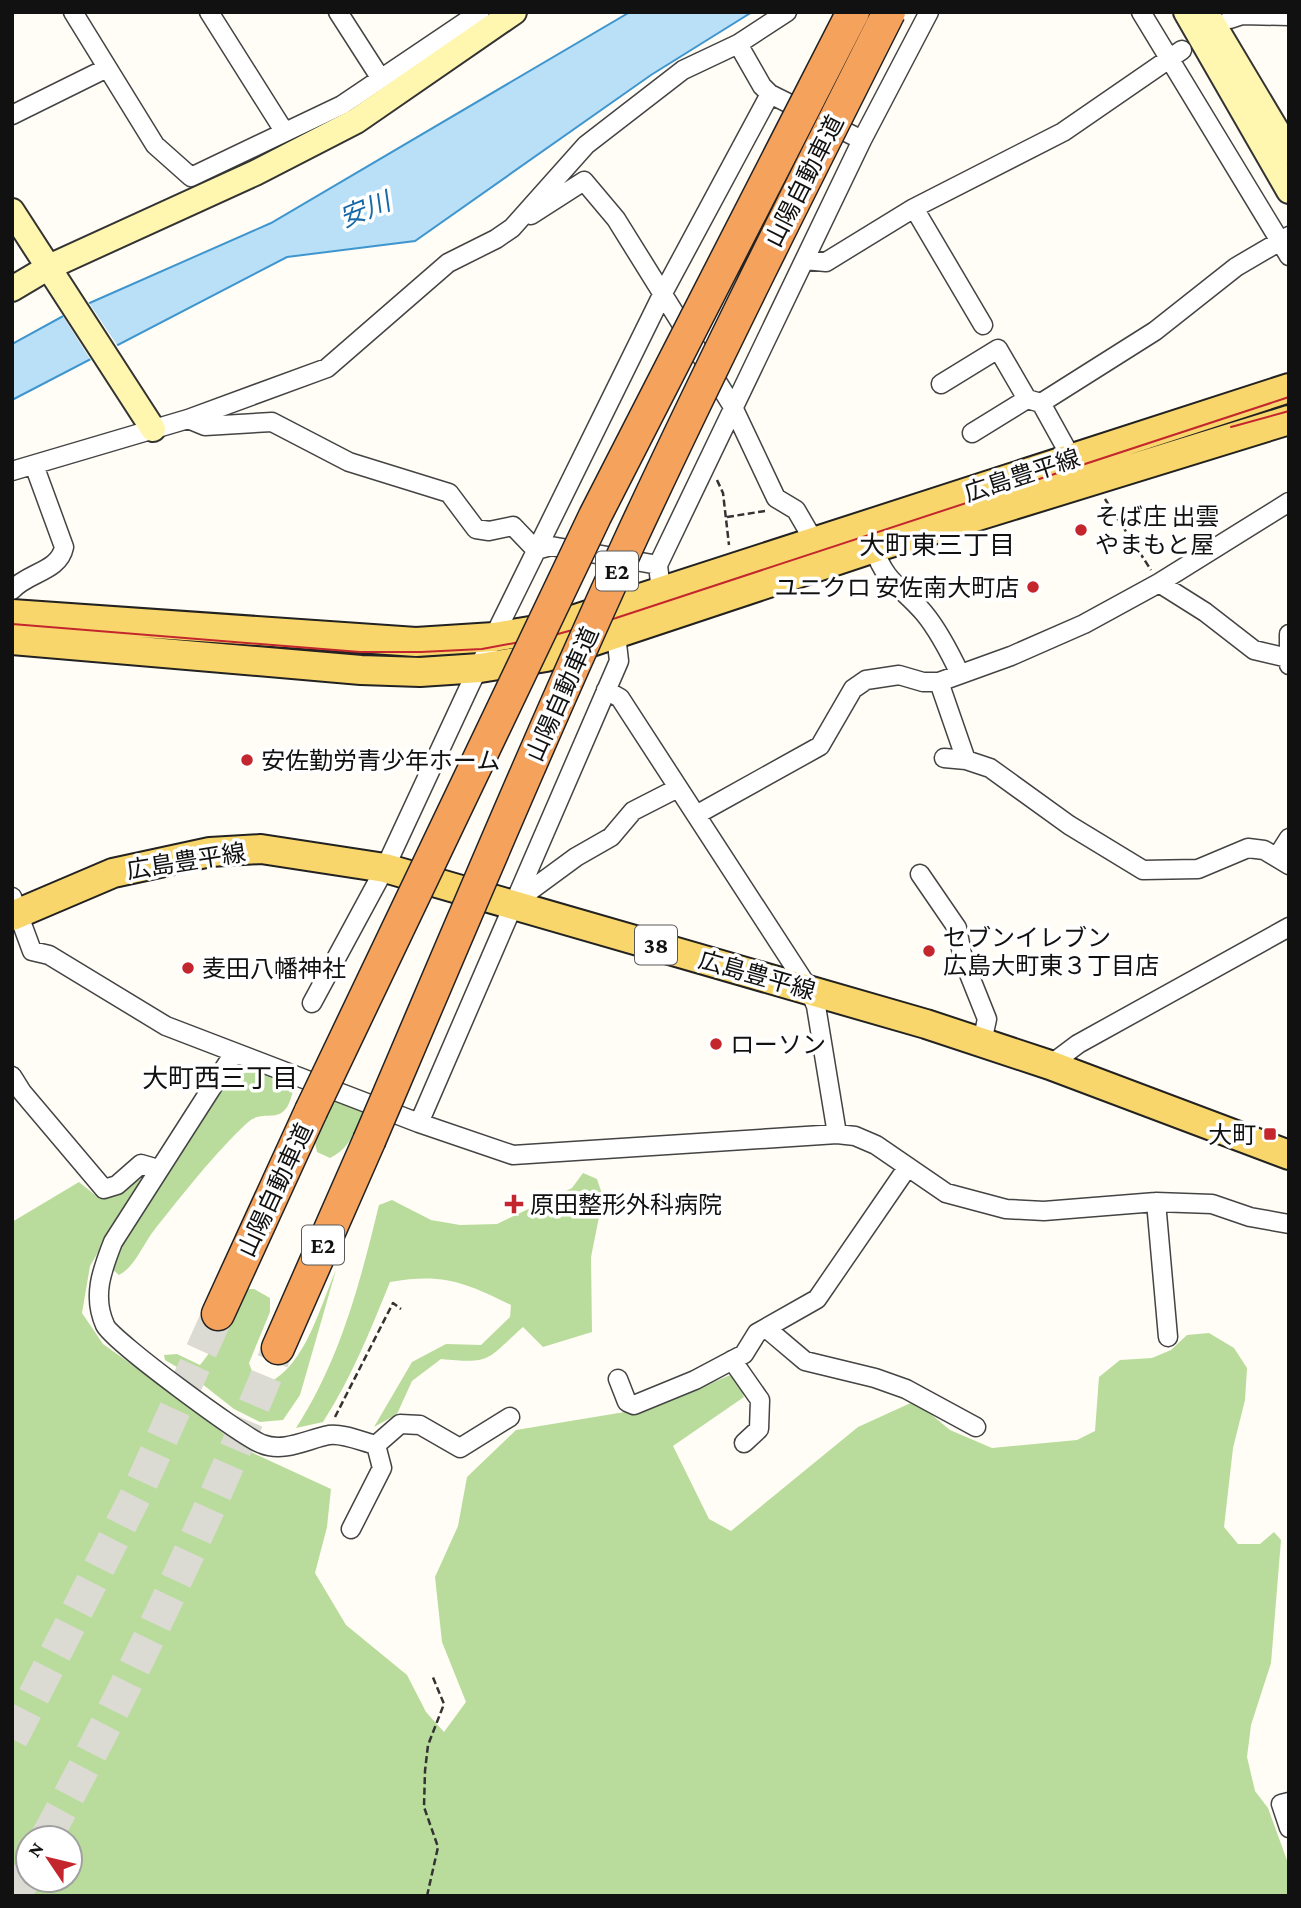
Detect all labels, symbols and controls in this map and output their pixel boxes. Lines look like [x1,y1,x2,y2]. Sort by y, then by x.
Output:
street label: 山陽自動車道 [759,111,849,251]
water label: 安川 [335,186,397,233]
street label: 広島豊平線 [961,444,1083,506]
place label: そば庄 出雲 やまもと屋 [1095,503,1220,558]
marker: そば庄 出雲 やまもと屋 [1073,522,1089,538]
district label: 大町東三丁目 [859,531,1015,560]
road number: E2 [596,552,638,590]
place label: ユニクロ 安佐南大町店 [775,574,1019,601]
marker: ユニクロ 安佐南大町店 [1025,579,1041,595]
street label: 山陽自動車道 [520,623,604,765]
place label: 安佐勤労青少年ホーム [261,747,500,774]
marker: 安佐勤労青少年ホーム [239,752,255,768]
street label: 広島豊平線 [125,838,247,884]
place label: セブンイレブン 広島大町東３丁目店 [943,924,1159,979]
road number: 38 [635,926,677,964]
marker: セブンイレブン 広島大町東３丁目店 [921,943,937,959]
street label: 広島豊平線 [696,945,818,1005]
place label: 麦田八幡神社 [202,955,346,982]
marker: 麦田八幡神社 [180,960,196,976]
place label: ローソン [730,1031,826,1058]
marker: ローソン [708,1036,724,1052]
district label: 大町西三丁目 [142,1064,298,1093]
street label: 山陽自動車道 [232,1119,318,1261]
place label: 大町 [1208,1121,1256,1148]
marker: 大町 [1262,1126,1278,1142]
place label: 原田整形外科病院 [530,1191,722,1218]
marker: 原田整形外科病院 [504,1194,524,1214]
road number: E2 [302,1226,344,1264]
north arrow [14,1824,84,1894]
text: N [23,1838,48,1861]

